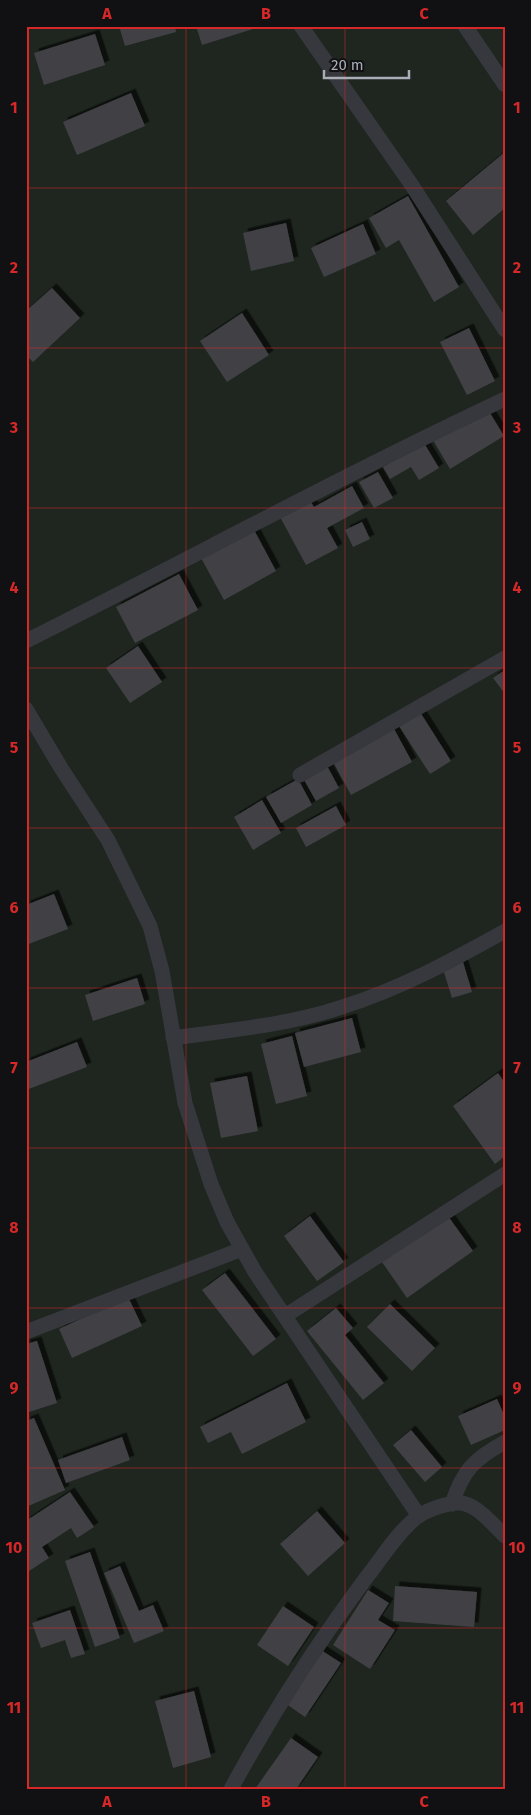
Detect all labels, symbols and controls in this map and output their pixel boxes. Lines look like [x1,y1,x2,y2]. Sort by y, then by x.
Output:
text: A [101,4,112,23]
text: B [261,4,271,23]
text: C [419,4,429,23]
scale bar [324,48,408,80]
text: 20 m [331,56,364,74]
text: 1 [10,98,18,117]
text: 1 [513,98,521,117]
text: 2 [10,258,18,277]
text: 2 [513,258,521,277]
text: 3 [9,418,18,437]
text: 3 [512,418,521,437]
text: 4 [9,578,19,597]
text: 4 [512,578,522,597]
text: 5 [10,738,19,757]
text: 5 [513,738,522,757]
text: 6 [9,898,19,917]
text: 6 [512,898,522,917]
text: 7 [10,1058,18,1077]
text: 7 [513,1058,521,1077]
text: 8 [9,1218,19,1237]
text: 8 [512,1218,522,1237]
text: 9 [10,1378,19,1397]
text: 9 [513,1378,522,1397]
text: 10 [6,1538,22,1557]
text: 10 [509,1538,525,1557]
text: 11 [7,1698,21,1717]
text: 11 [510,1698,524,1717]
text: A [101,1792,112,1811]
text: B [261,1792,271,1811]
text: C [419,1792,429,1811]

